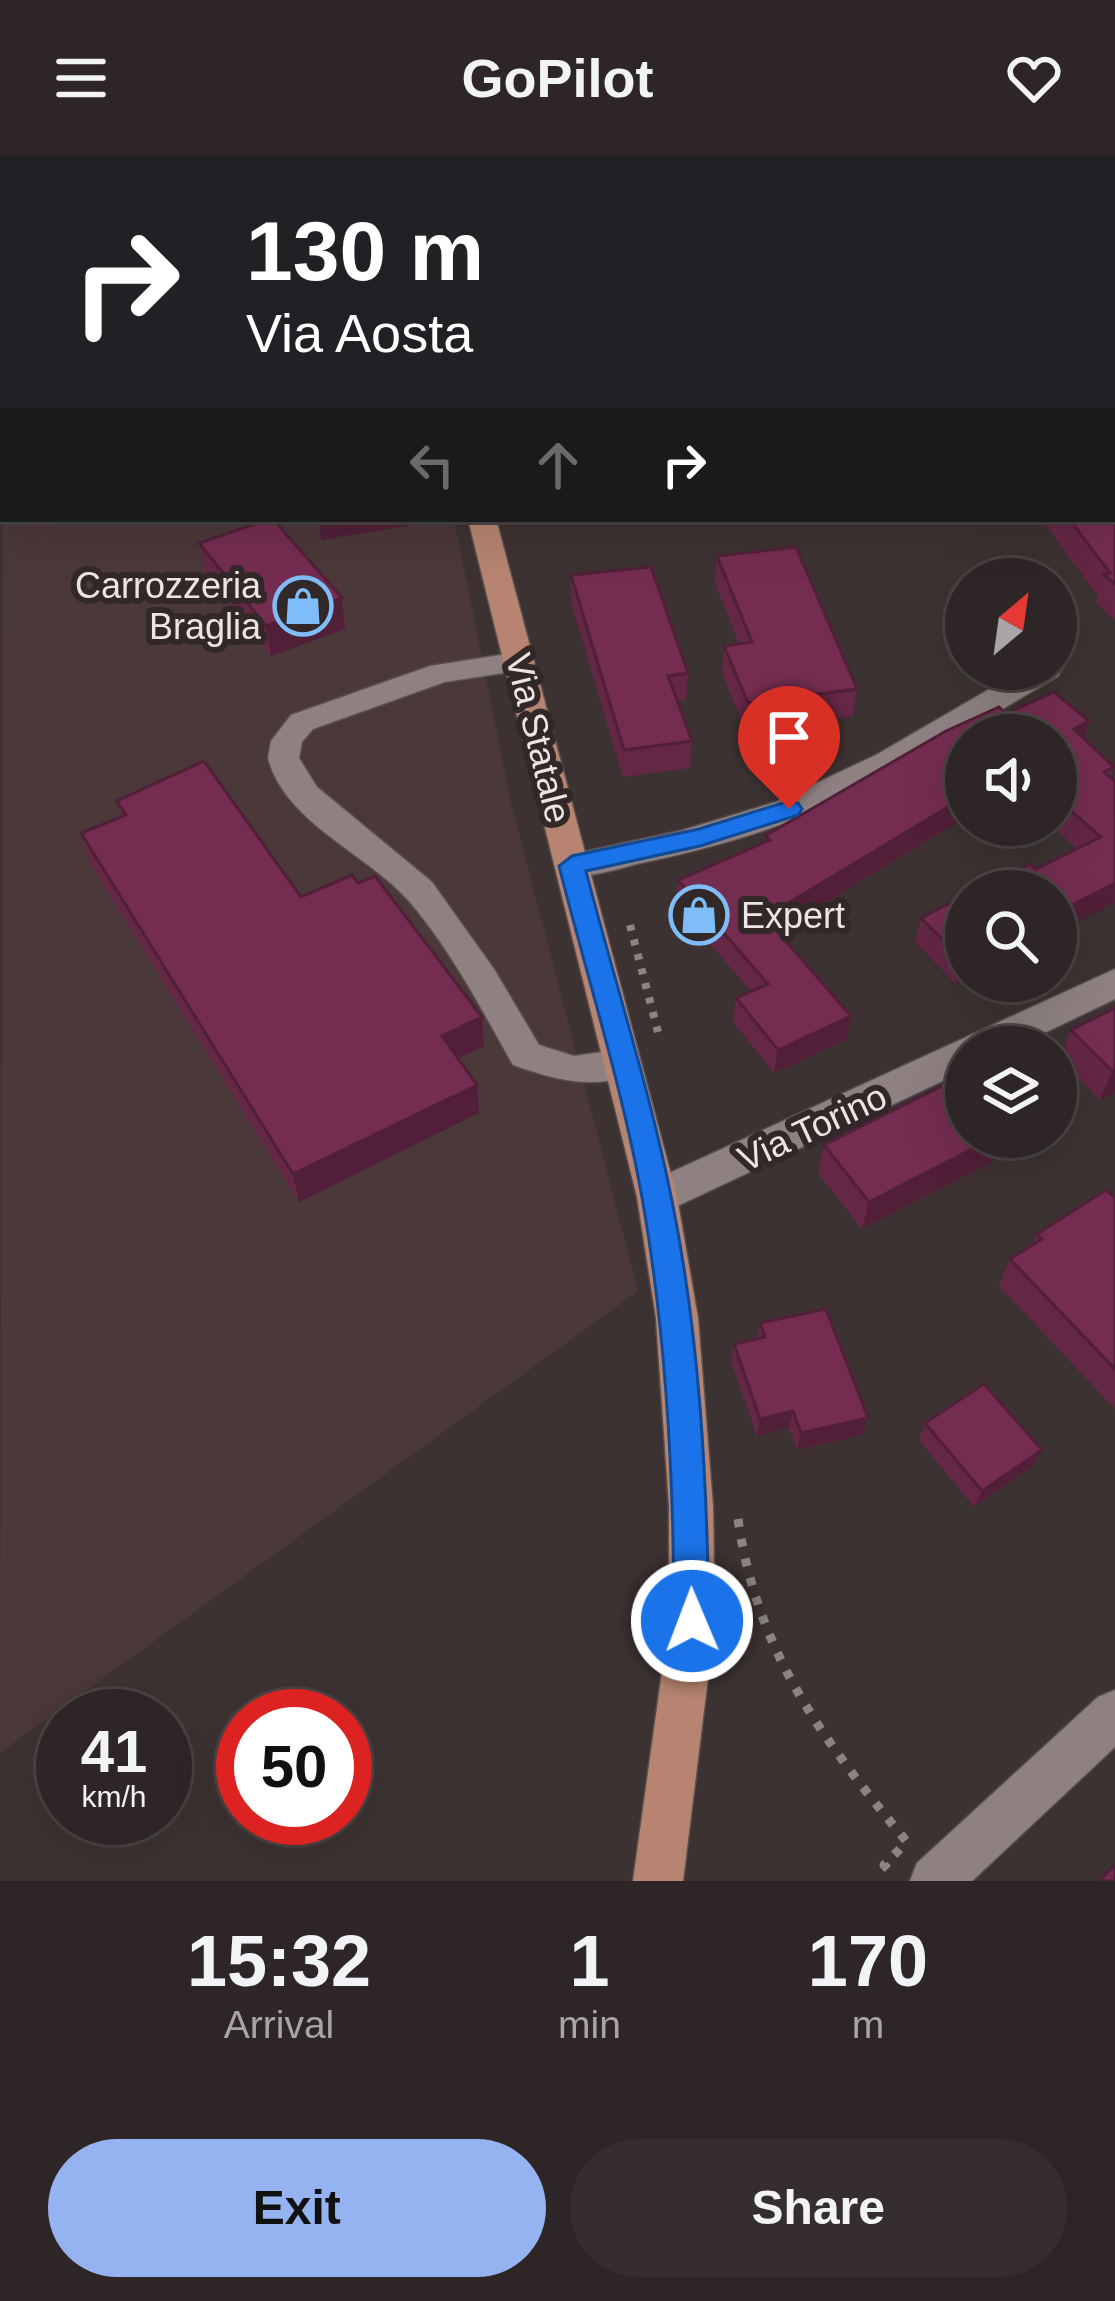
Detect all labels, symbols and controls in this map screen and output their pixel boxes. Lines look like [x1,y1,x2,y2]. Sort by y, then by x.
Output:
icon: menu [48,45,114,111]
icon: heart [1001,45,1067,111]
text: GoPilot [462,48,653,108]
icon: right [48,204,204,360]
text: 130 m [246,204,484,298]
text: Via Aosta [246,303,473,363]
icon: left [399,432,465,498]
icon: ahead [525,432,591,498]
icon: right [651,432,717,498]
north arrow [945,558,1077,690]
map controls [945,558,1077,1158]
place label: Carrozzeria Braglia [75,565,262,647]
shop icon: Carrozzeria Braglia [272,575,334,637]
street label: Via Statale [498,649,579,827]
pin [738,686,840,809]
icon: arrive [756,704,822,770]
button: sound [945,714,1077,846]
button: search [945,870,1077,1002]
shop icon: Expert [668,884,730,946]
place label: Expert [741,895,845,936]
button: layers [945,1026,1077,1158]
street label: Via Torino [732,1075,893,1180]
position arrow [629,1558,755,1684]
speed limit sign: 50 [216,1689,372,1845]
text: 41 [81,1718,147,1785]
text: km/h [81,1780,147,1813]
text: 15:32 [187,1921,371,2001]
text: 1 [569,1921,610,2001]
text: 170 [808,1921,928,2001]
text: Arrival [224,2003,334,2046]
text: min [558,2003,621,2046]
text: m [852,2003,884,2046]
button: Exit [48,2139,546,2277]
button: Share [570,2139,1067,2277]

